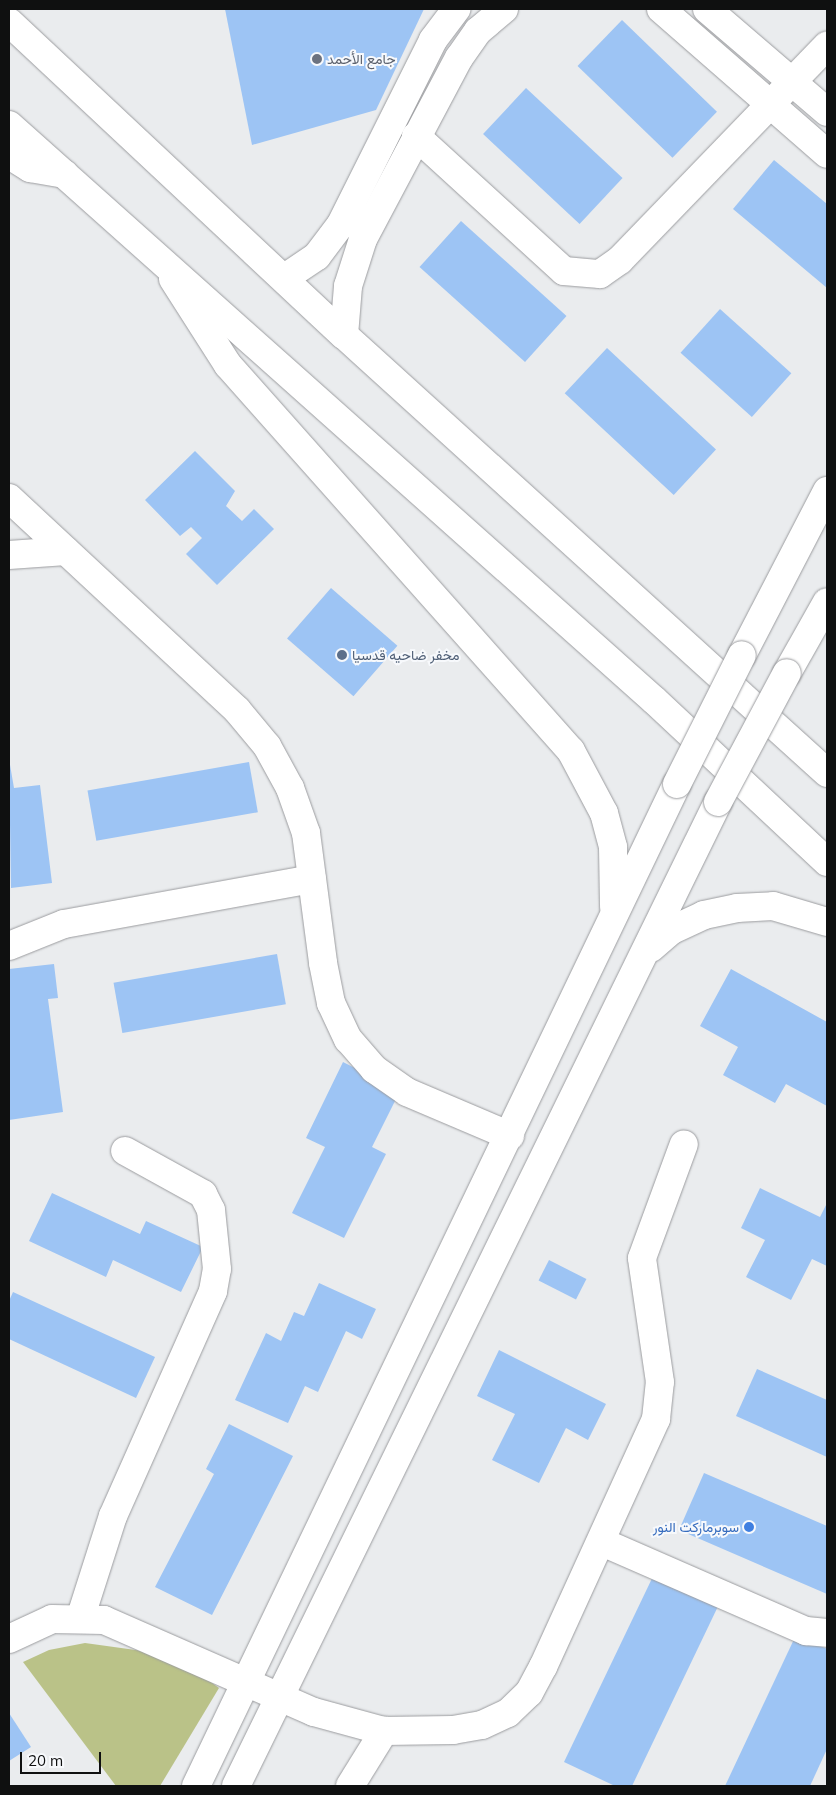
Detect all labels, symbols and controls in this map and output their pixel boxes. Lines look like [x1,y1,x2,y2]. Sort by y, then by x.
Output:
place label: جامع الأحمد [327,51,396,67]
marker: جامع الأحمد [311,53,323,65]
place label: مخفر ضاحيه قدسيا [352,647,459,663]
marker: مخفر ضاحيه قدسيا [336,649,348,661]
place label: سوبرماركت النور [653,1519,739,1535]
marker: سوبرماركت النور [743,1521,755,1533]
scale bar [22,1742,104,1774]
text: 20 m [28,1751,63,1770]

